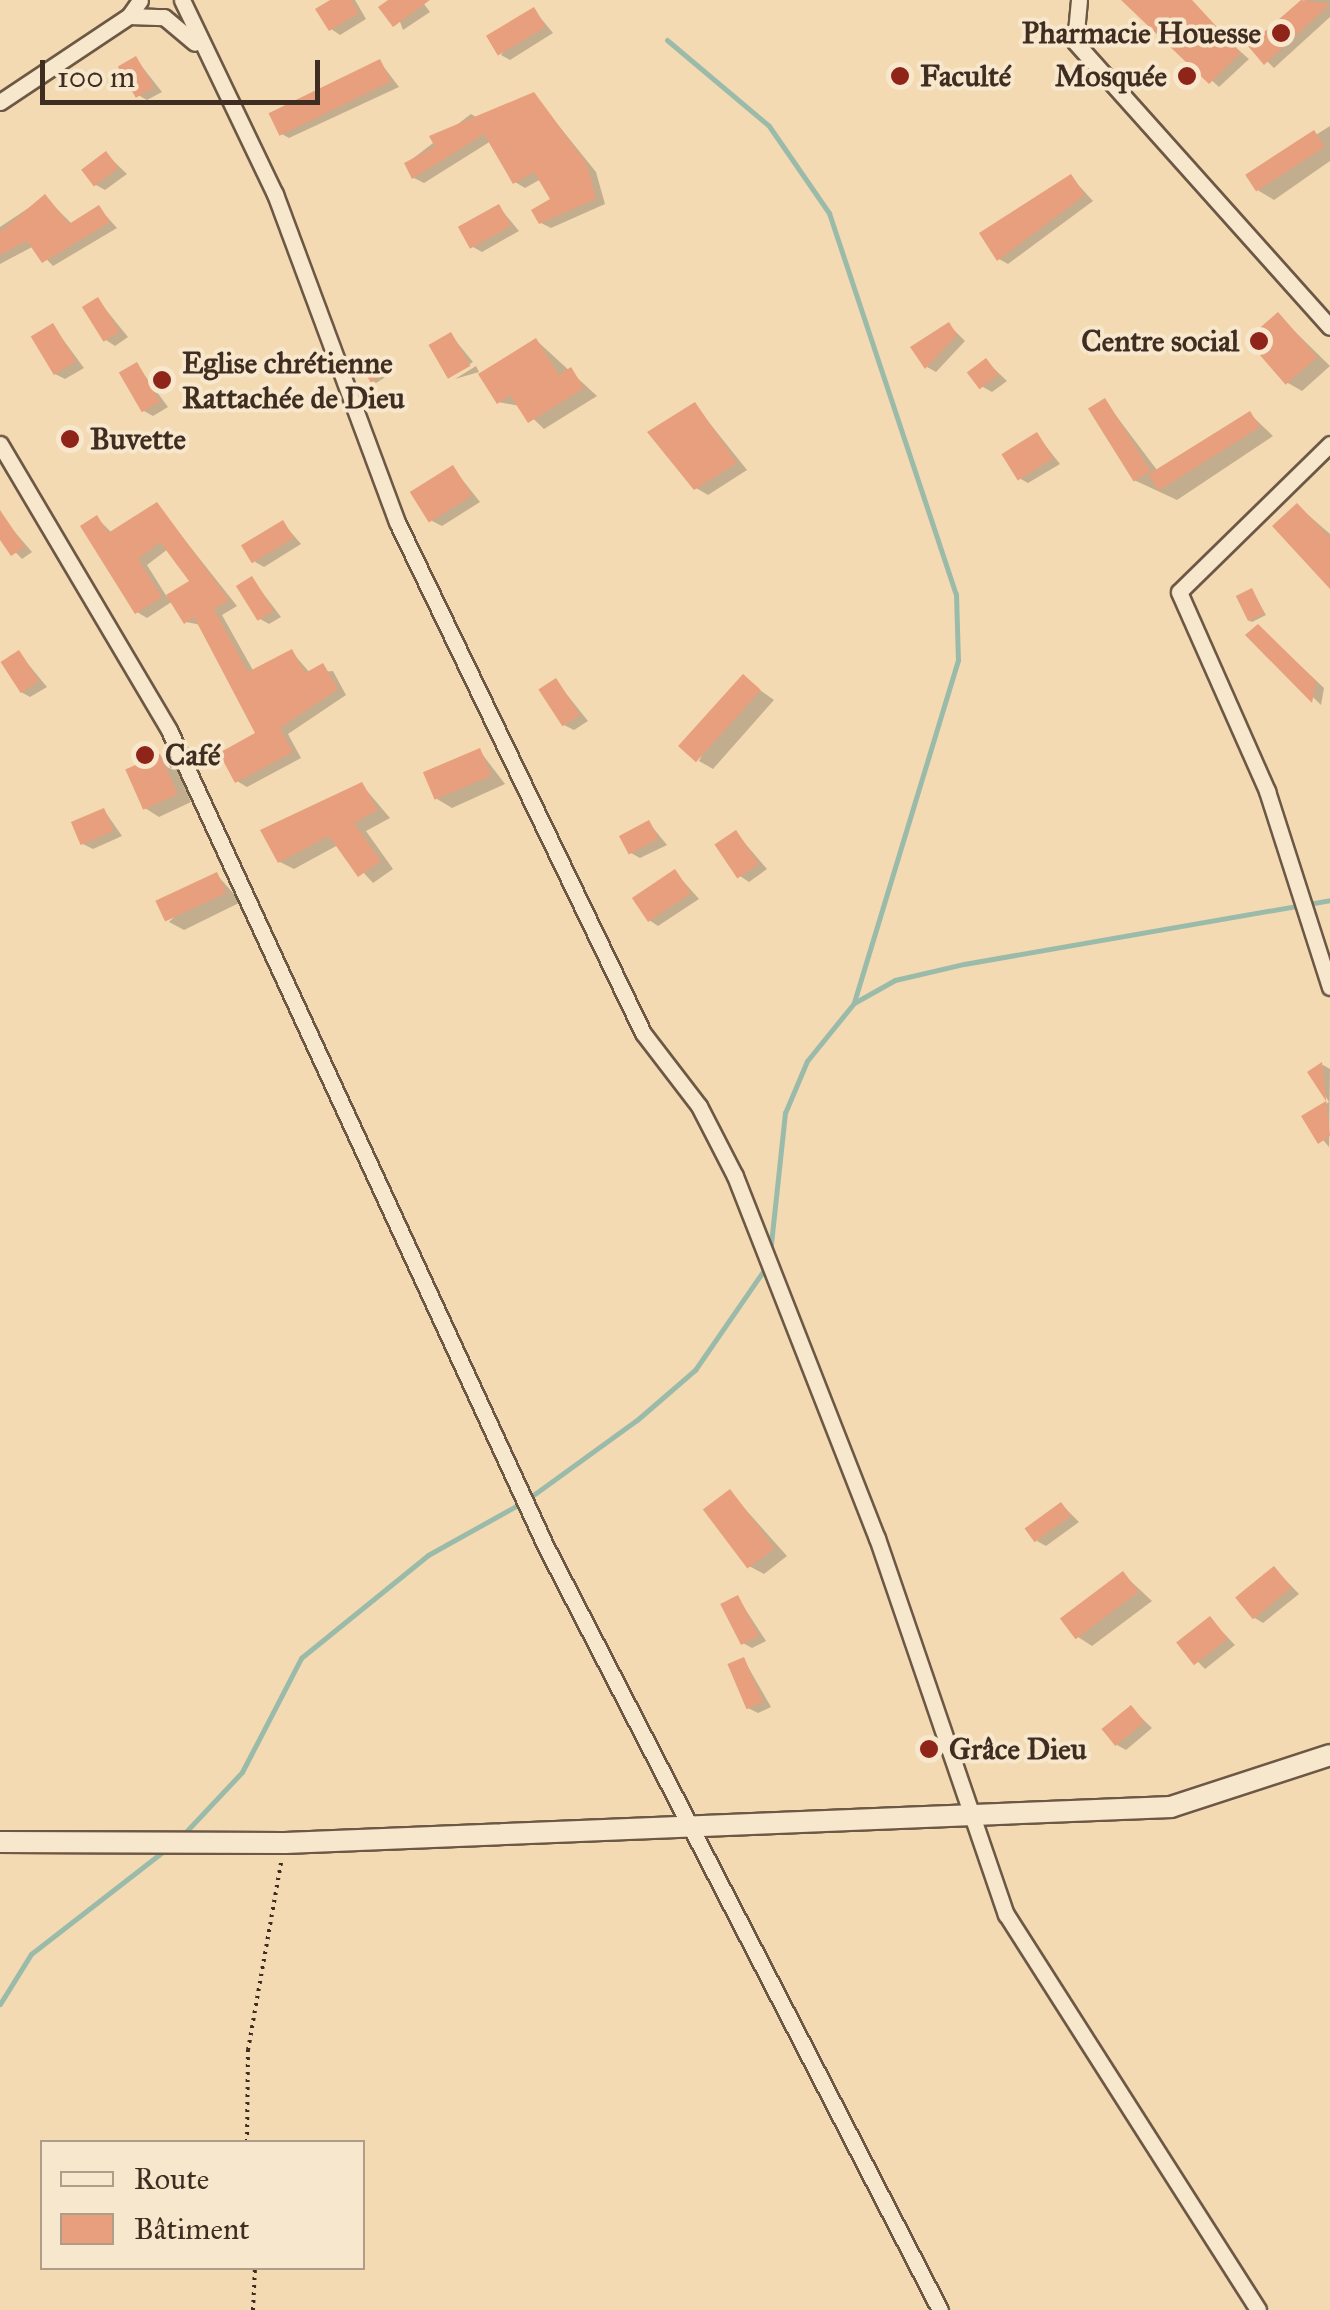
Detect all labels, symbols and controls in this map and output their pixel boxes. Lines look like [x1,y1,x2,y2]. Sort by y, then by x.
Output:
place label: Pharmacie Houesse [1022,15,1261,51]
marker: Pharmacie Houesse [1270,22,1292,44]
scale bar [45,40,325,102]
place label: Faculté [920,58,1011,94]
place label: Mosquée [1055,58,1167,94]
text: 100 m [57,59,135,95]
marker: Faculté [889,65,911,87]
marker: Mosquée [1176,65,1198,87]
place label: Centre social [1081,323,1239,359]
marker: Centre social [1248,330,1270,352]
place label: Eglise chrétienne Rattachée de Dieu [182,345,405,416]
marker: Eglise chrétienne Rattachée de Dieu [151,369,173,391]
place label: Buvette [90,421,186,457]
marker: Buvette [59,428,81,450]
place label: Café [165,737,220,773]
marker: Café [134,744,156,766]
place label: Grâce Dieu [949,1731,1087,1767]
marker: Grâce Dieu [918,1738,940,1760]
legend [40,2140,365,2270]
text: Route [134,2161,209,2197]
text: Bâtiment [134,2211,250,2247]

